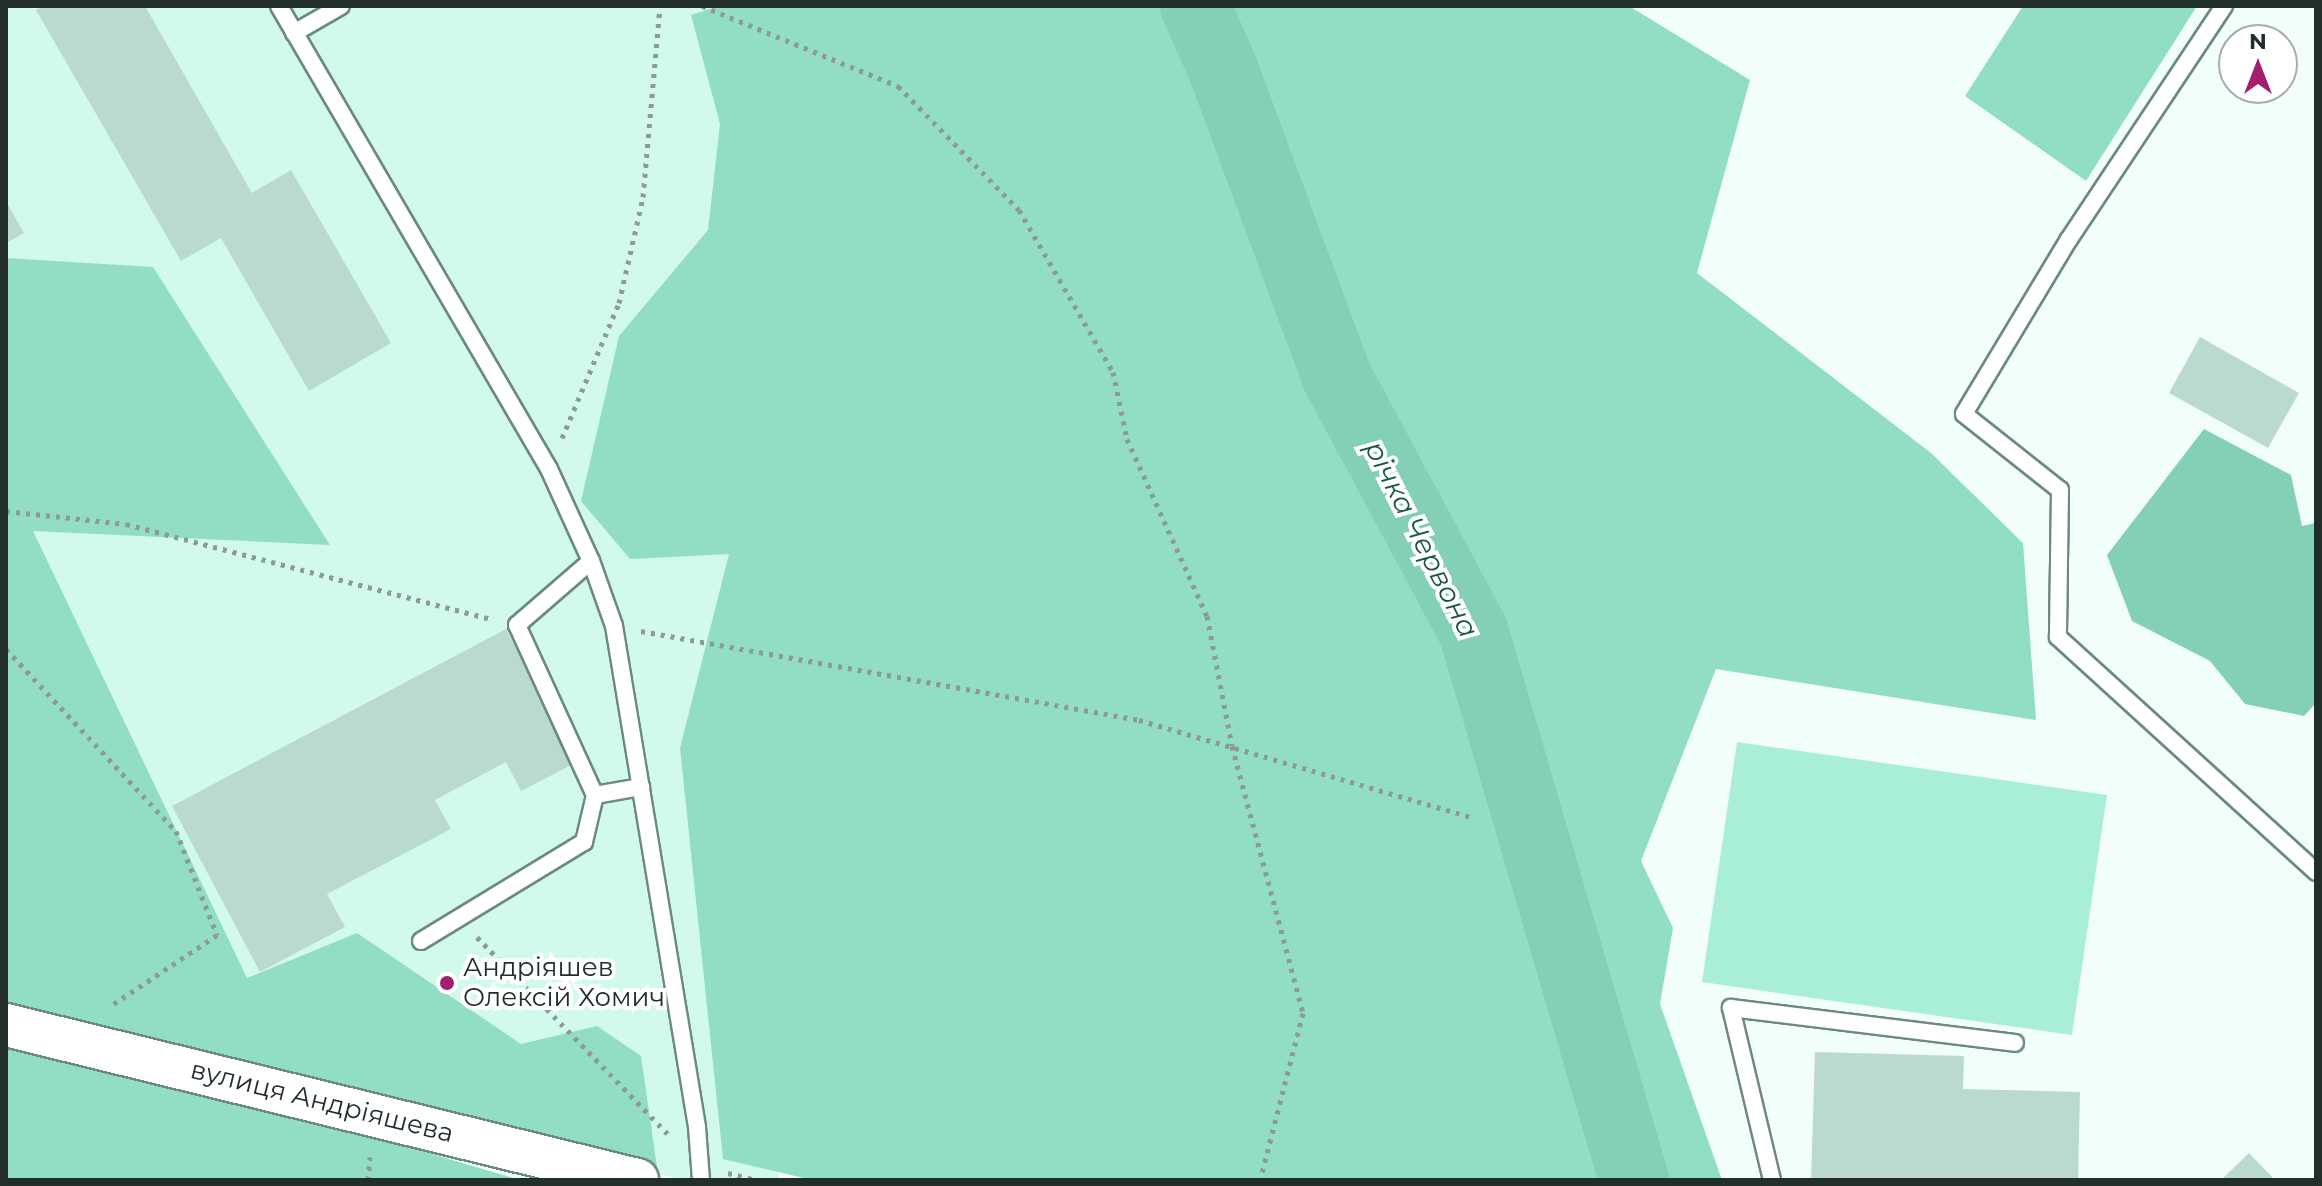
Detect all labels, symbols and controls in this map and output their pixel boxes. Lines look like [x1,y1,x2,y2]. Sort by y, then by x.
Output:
north arrow [2218,24,2298,104]
text: N [2249,28,2267,55]
water label: річка Червона [1358,435,1486,643]
place label: Андріяшев Олексій Хомич [463,952,665,1014]
marker: Андріяшев Олексій Хомич [438,974,456,992]
street label: вулиця Андріяшева [187,1054,457,1150]

